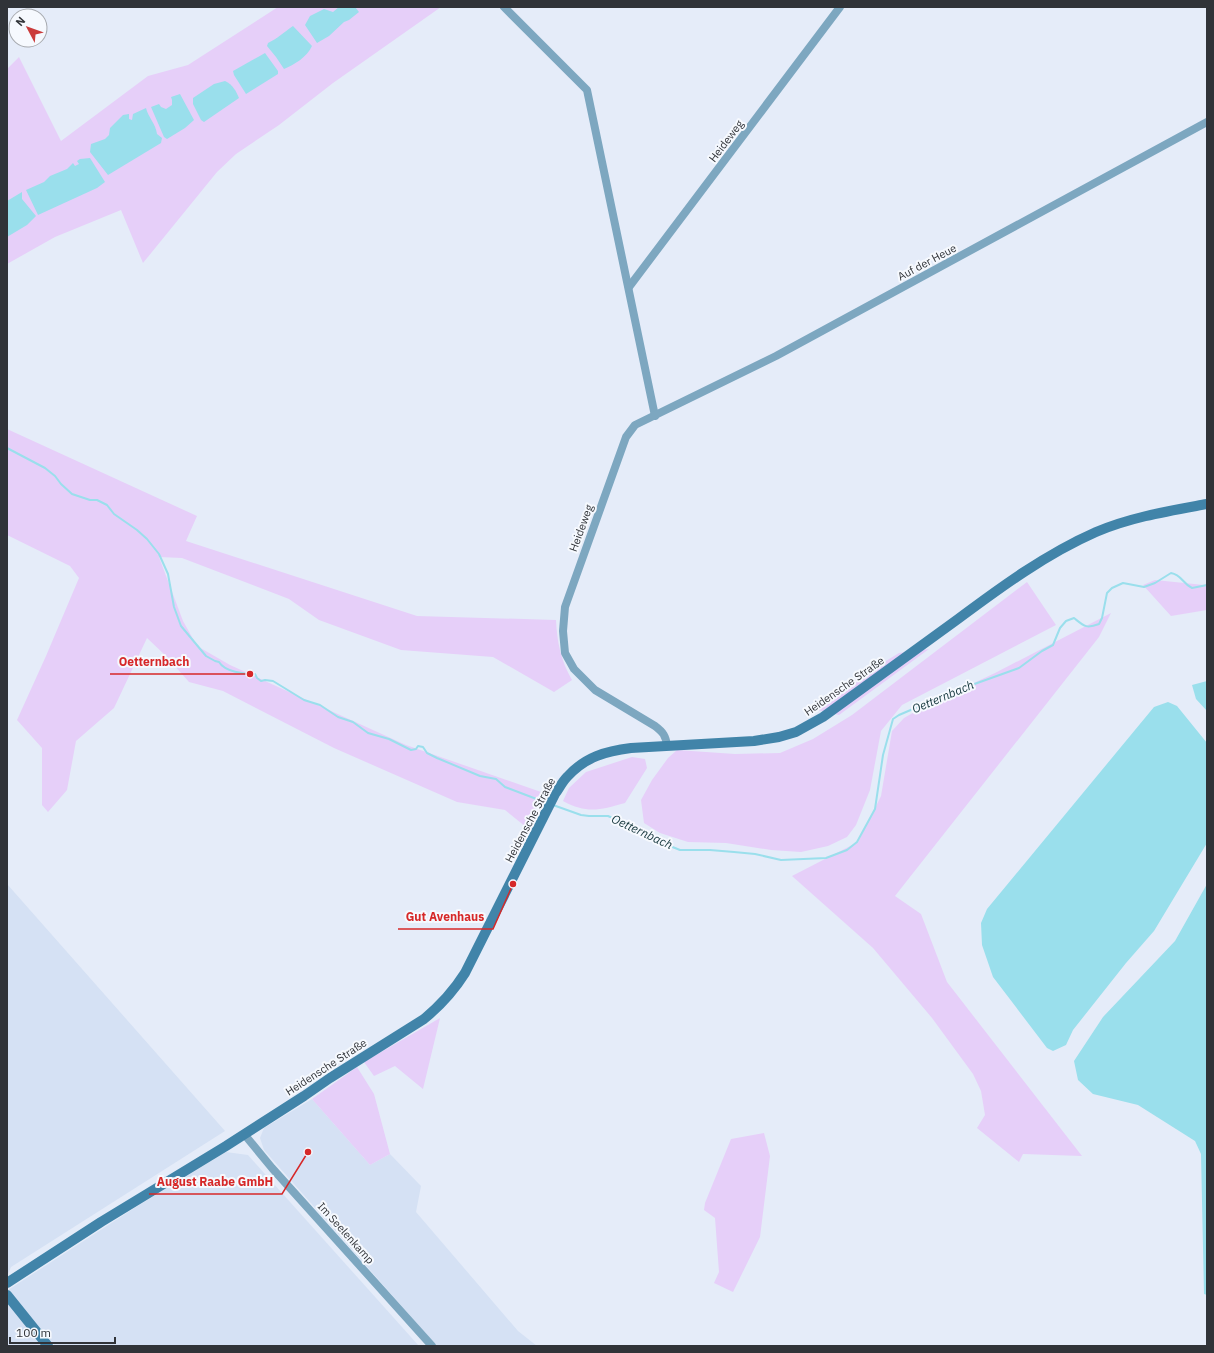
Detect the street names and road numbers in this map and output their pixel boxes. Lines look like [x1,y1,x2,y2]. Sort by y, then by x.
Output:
street label: Heideweg [706,117,747,165]
street label: Auf der Heue [895,241,959,283]
street label: Heideweg [566,502,596,553]
street label: Heidensche Straße [801,653,887,719]
street label: Heidensche Straße [502,775,558,865]
street label: Heidensche Straße [283,1035,369,1099]
street label: Im Seelenkamp [315,1199,377,1267]

